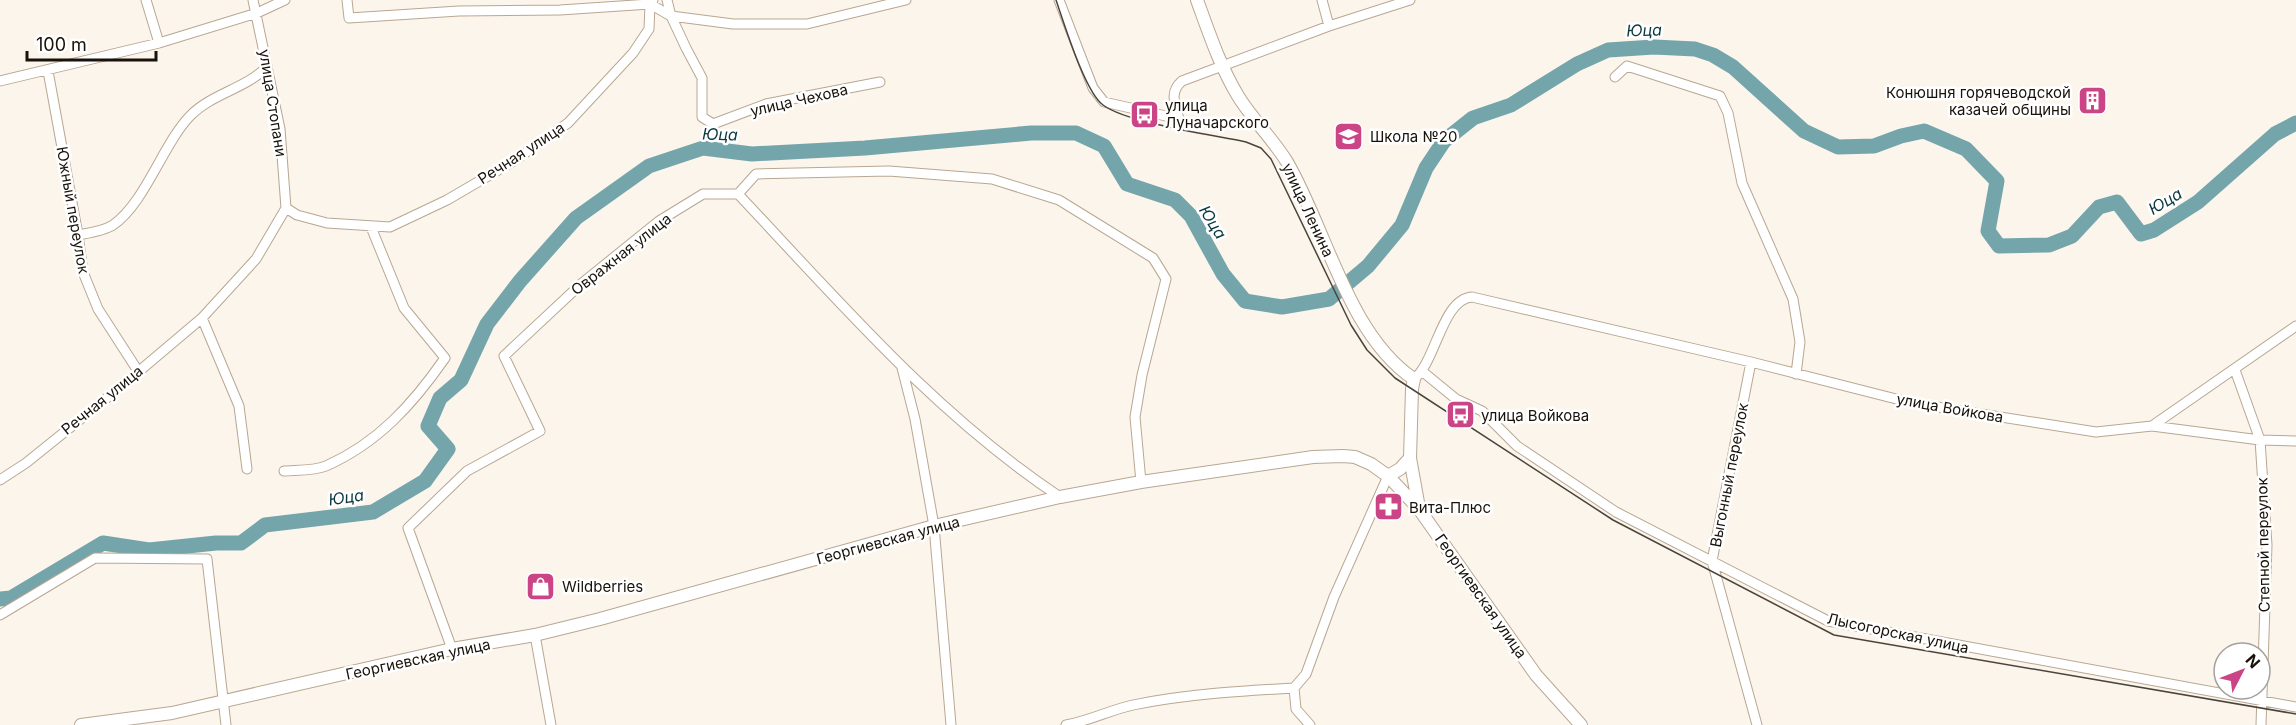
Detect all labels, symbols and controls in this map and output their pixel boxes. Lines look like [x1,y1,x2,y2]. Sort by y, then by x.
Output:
water label: Юца [1626,19,1662,41]
scale bar [27,24,156,62]
text: 100 m [36,34,87,55]
street label: улица Стопани [255,48,291,158]
street label: улица Чехова [748,80,850,120]
place label: Конюшня горячеводской казачей общины [1886,83,2071,119]
building icon: Конюшня горячеводской казачей общины [2076,85,2108,117]
place label: улица Луначарского [1165,96,1269,132]
bus stop icon: улица Луначарского [1128,98,1160,130]
street label: Речная улица [474,118,568,188]
school or university icon: Школа №20 [1333,120,1365,152]
water label: Юца [702,123,738,145]
place label: Школа №20 [1370,127,1457,146]
street label: Южный переулок [52,145,94,275]
street label: улица Ленина [1278,160,1338,260]
water label: Юца [2145,183,2186,219]
water label: Юца [1195,202,1231,243]
street label: Овражная улица [567,209,675,299]
street label: Речная улица [57,361,147,439]
street label: улица Войкова [1895,389,2005,427]
bus stop icon: улица Войкова [1444,399,1476,431]
street label: Выгонный переулок [1706,401,1752,549]
place label: улица Войкова [1481,406,1589,425]
street label: Степной переулок [2252,477,2274,613]
water label: Юца [327,485,365,509]
pharmacy icon: Вита-Плюс [1372,491,1404,523]
place label: Вита-Плюс [1409,498,1491,517]
street label: Георгиевская улица [814,512,962,568]
street label: Георгиевская улица [1431,530,1531,662]
shop icon: Wildberries [525,570,557,602]
place label: Wildberries [562,577,643,596]
street label: Лысогорская улица [1825,609,1971,657]
street label: Георгиевская улица [344,634,492,684]
north arrow [2212,641,2272,701]
text: N [2242,650,2265,672]

